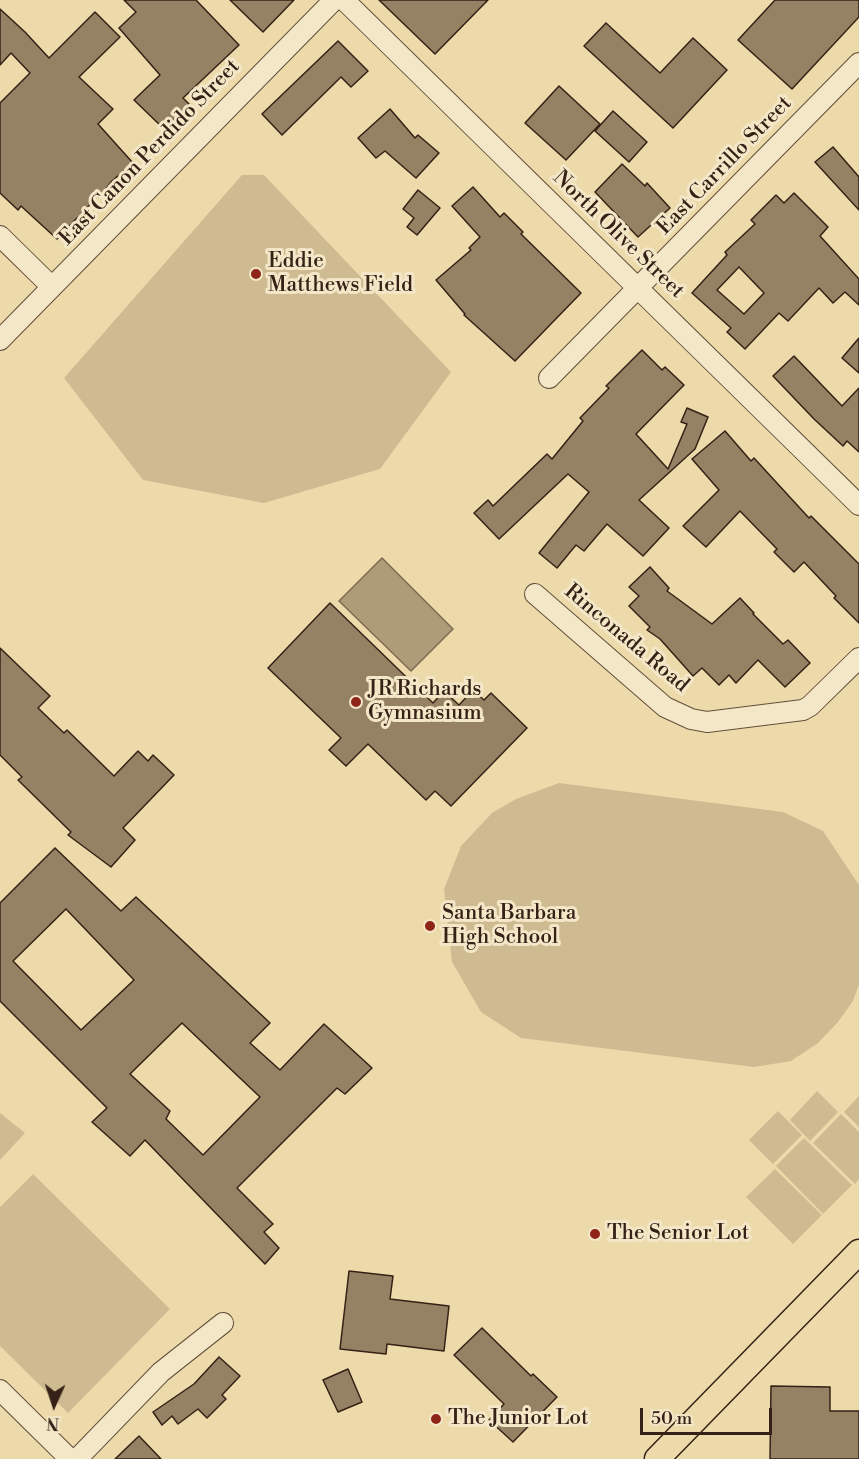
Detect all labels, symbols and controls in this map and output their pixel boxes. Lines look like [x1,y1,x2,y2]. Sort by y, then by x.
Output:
street label: East Canon Perdido Street [54,55,246,251]
street label: East Carrillo Street [652,91,798,241]
street label: North Olive Street [547,166,689,304]
place label: Eddie Matthews Field [268,249,413,299]
marker: Eddie Matthews Field [249,267,263,281]
street label: Rinconada Road [558,580,694,698]
place label: JR Richards Gymnasium [368,677,482,727]
marker: JR Richards Gymnasium [349,695,363,709]
place label: Santa Barbara High School [442,901,576,951]
marker: Santa Barbara High School [423,919,437,933]
place label: The Senior Lot [607,1221,749,1247]
marker: The Senior Lot [588,1227,602,1241]
north arrow [24,1375,84,1435]
scale bar [643,1396,775,1434]
place label: The Junior Lot [448,1406,588,1432]
text: 50 m [651,1407,692,1430]
marker: The Junior Lot [429,1412,443,1426]
text: N [46,1413,60,1433]

